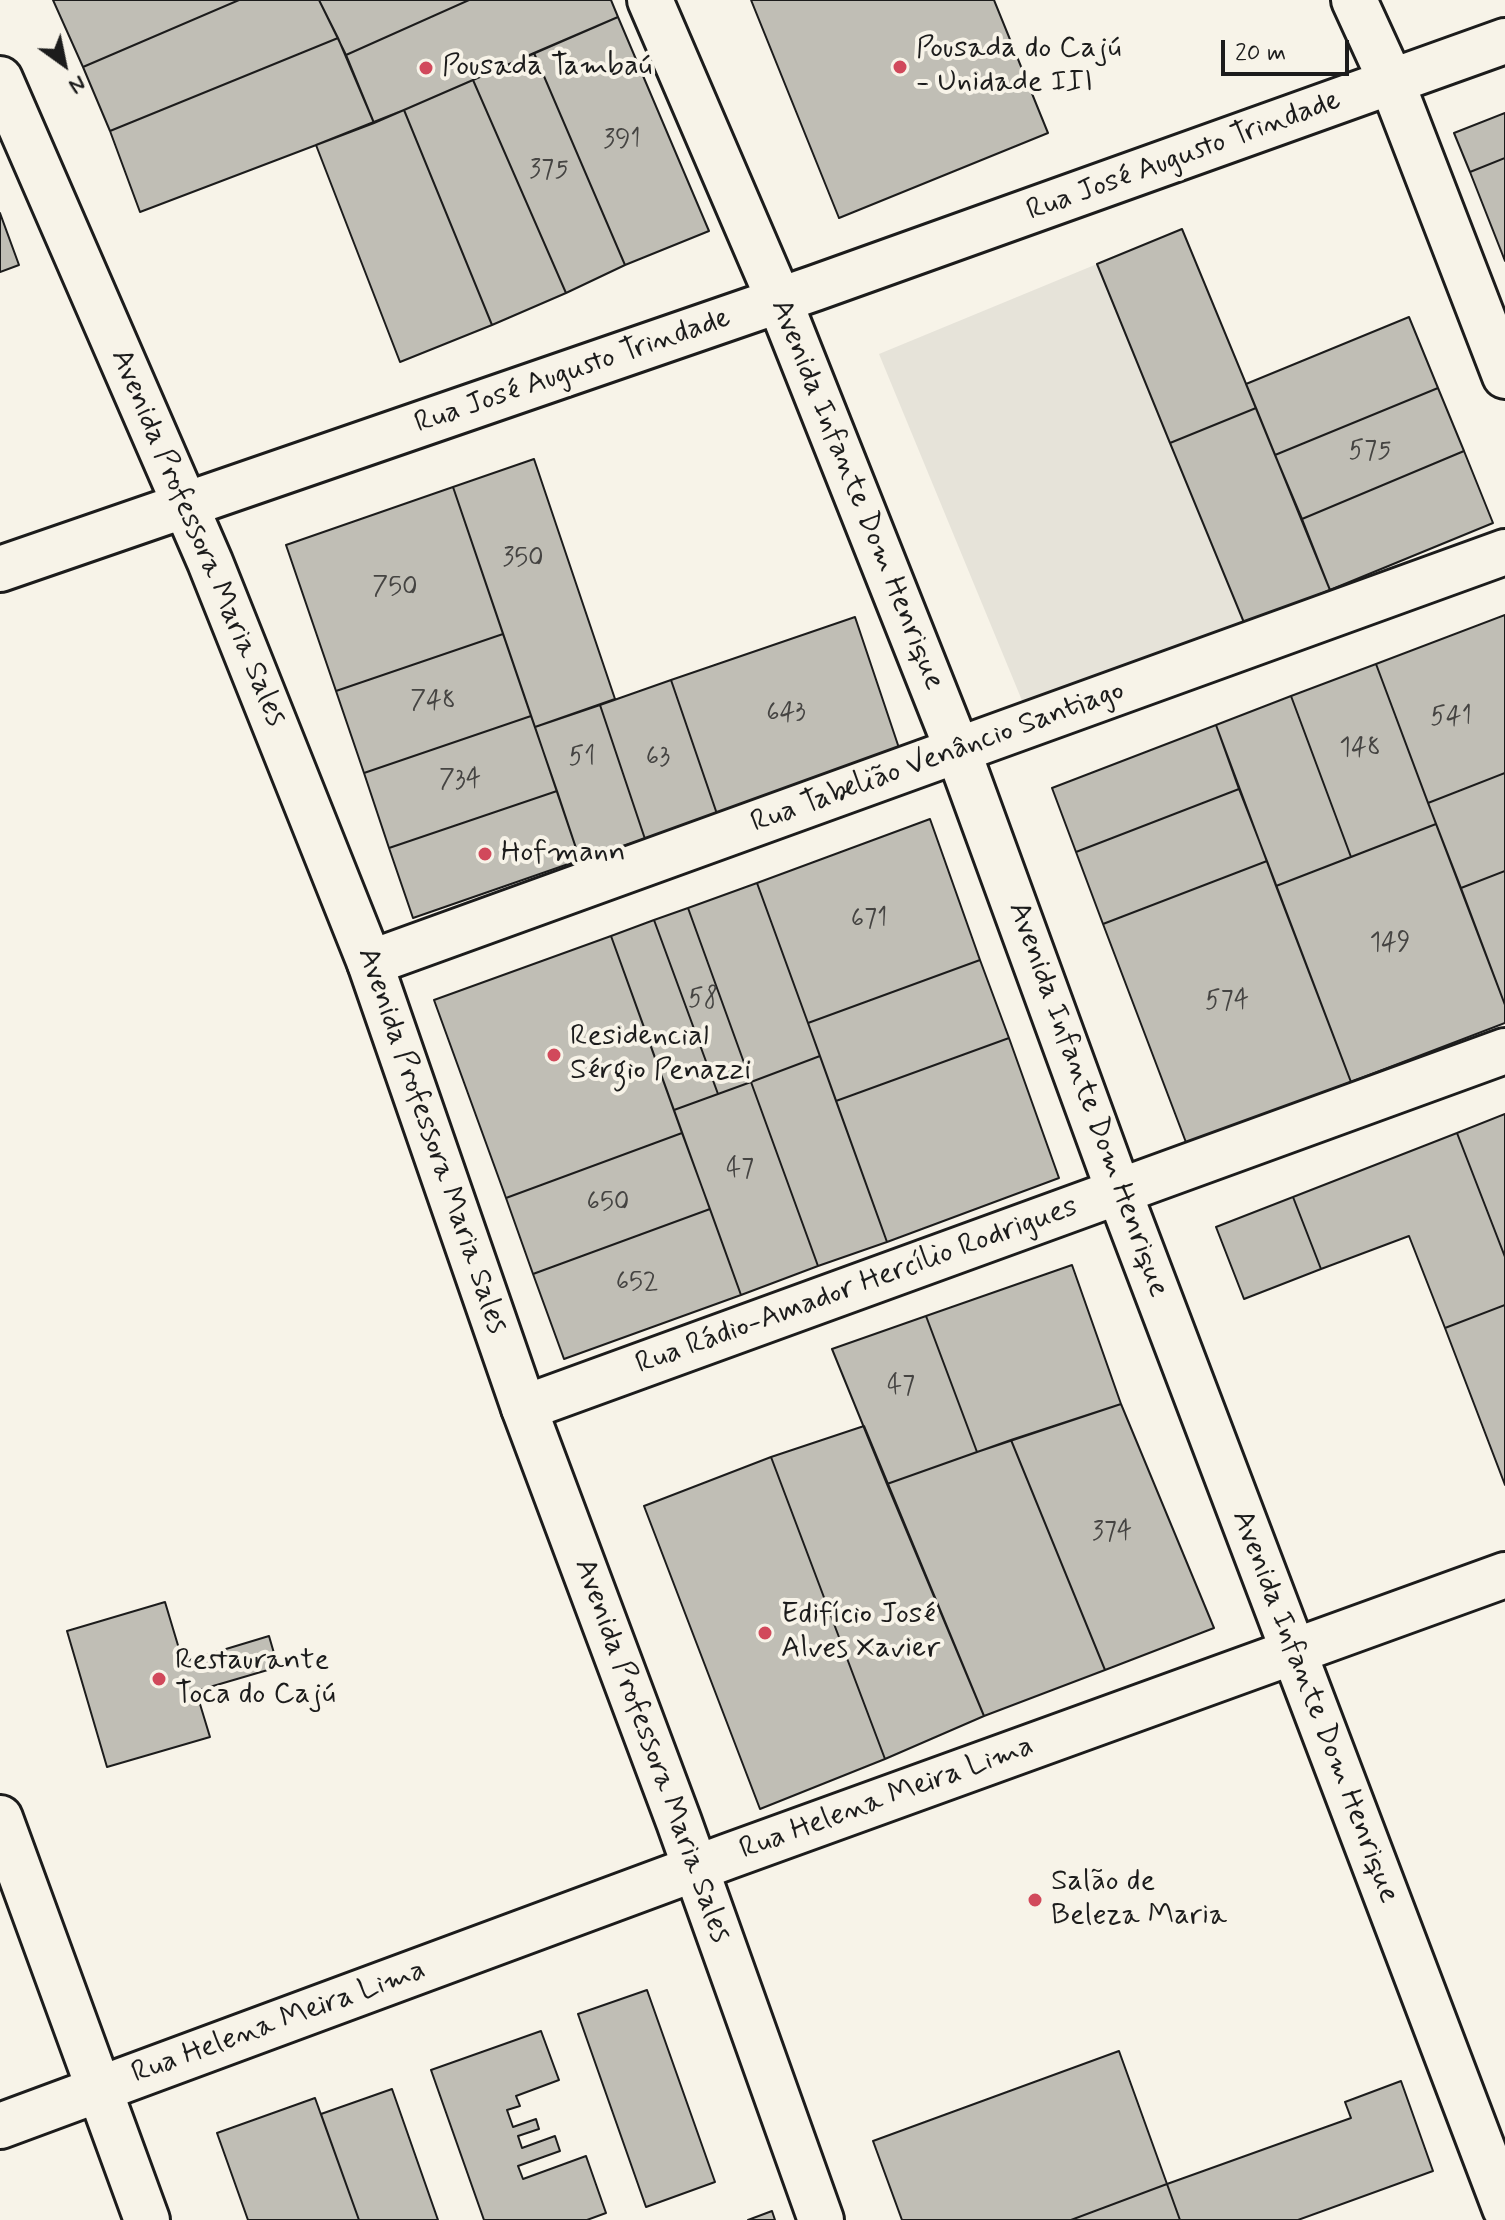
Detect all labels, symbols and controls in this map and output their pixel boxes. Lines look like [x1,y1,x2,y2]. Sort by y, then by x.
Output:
north arrow [24,24,104,104]
scale bar [1225,24,1353,74]
place label: Pousada do Cajú - Unidade III [916,32,1121,102]
text: 20 m [1235,38,1286,69]
place label: Pousada Tambaú [442,50,652,86]
marker: Pousada do Cajú - Unidade III [891,58,909,76]
marker: Pousada Tambaú [417,59,435,77]
text: N [63,68,91,100]
street label: Rua José Augusto Trindade [1022,83,1346,231]
house number: 391 [603,126,641,158]
house number: 375 [529,156,569,188]
street label: Avenida Infante Dom Henrique [761,295,951,695]
street label: Rua José Augusto Trindade [410,301,736,443]
street label: Avenida Professora Maria Sales [101,344,293,732]
house number: 575 [1348,437,1392,469]
house number: 350 [502,544,544,576]
house number: 750 [372,573,418,605]
street label: Rua Tabelião Venâncio Santiago [747,674,1129,842]
house number: 748 [410,687,456,719]
house number: 643 [766,699,806,731]
house number: 541 [1430,703,1472,735]
house number: 148 [1339,734,1381,766]
house number: 51 [569,743,595,775]
house number: 63 [646,743,670,775]
house number: 734 [439,766,481,798]
place label: Hofmann [501,836,626,872]
marker: Hofmann [476,845,494,863]
street label: Avenida Infante Dom Henrique [999,898,1175,1302]
house number: 671 [851,905,887,937]
house number: 149 [1369,929,1411,961]
street label: Avenida Professora Maria Sales [348,943,514,1339]
house number: 58 [688,985,718,1017]
house number: 574 [1205,987,1249,1019]
place label: Residencial Sérgio Penazzi [570,1020,751,1090]
marker: Residencial Sérgio Penazzi [545,1046,563,1064]
house number: 47 [726,1155,754,1187]
house number: 650 [587,1188,629,1220]
street label: Rua Rádio-Amador Hercílio Rodrigues [631,1190,1083,1384]
house number: 652 [616,1268,658,1300]
house number: 47 [887,1372,915,1404]
street label: Avenida Infante Dom Henrique [1222,1506,1406,1908]
house number: 374 [1092,1518,1132,1550]
street label: Avenida Professora Maria Sales [565,1554,737,1948]
place label: Edifício José Alves Xavier [781,1598,940,1668]
marker: Edifício José Alves Xavier [756,1624,774,1642]
place label: Restaurante Toca do Cajú [175,1644,335,1714]
marker: Restaurante Toca do Cajú [150,1670,168,1688]
street label: Rua Helena Meira Lima [735,1729,1039,1869]
place label: Salão de Beleza Maria [1051,1865,1227,1936]
marker: Salão de Beleza Maria [1026,1891,1044,1909]
street label: Rua Helena Meira Lima [127,1953,431,2093]

